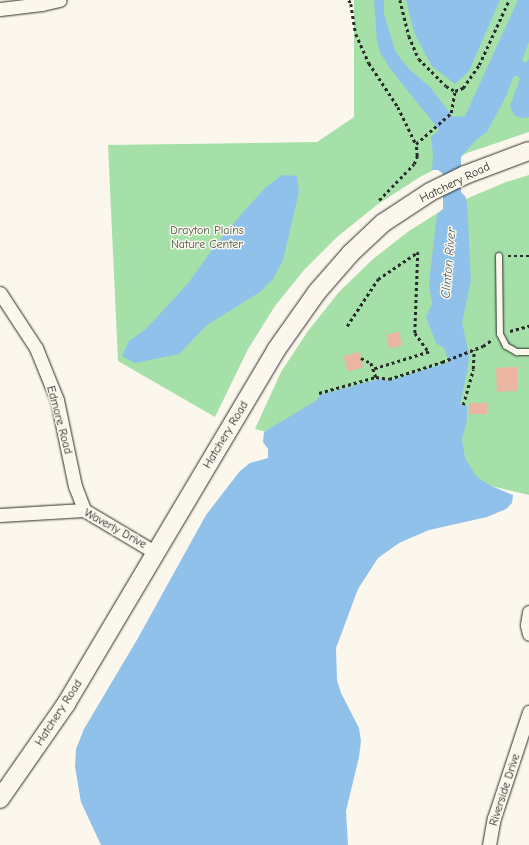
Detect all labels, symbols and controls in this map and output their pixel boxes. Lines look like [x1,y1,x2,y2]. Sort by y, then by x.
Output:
street label: Hatchery Road [418,160,492,206]
park label: Drayton Plains Nature Center [170,224,244,252]
water label: Clinton River [438,227,460,299]
street label: Edmore Road [43,384,75,456]
street label: Hatchery Road [200,399,252,471]
street label: Waverly Drive [81,506,149,552]
street label: Hatchery Road [32,677,86,749]
street label: Riverside Drive [487,752,523,828]

